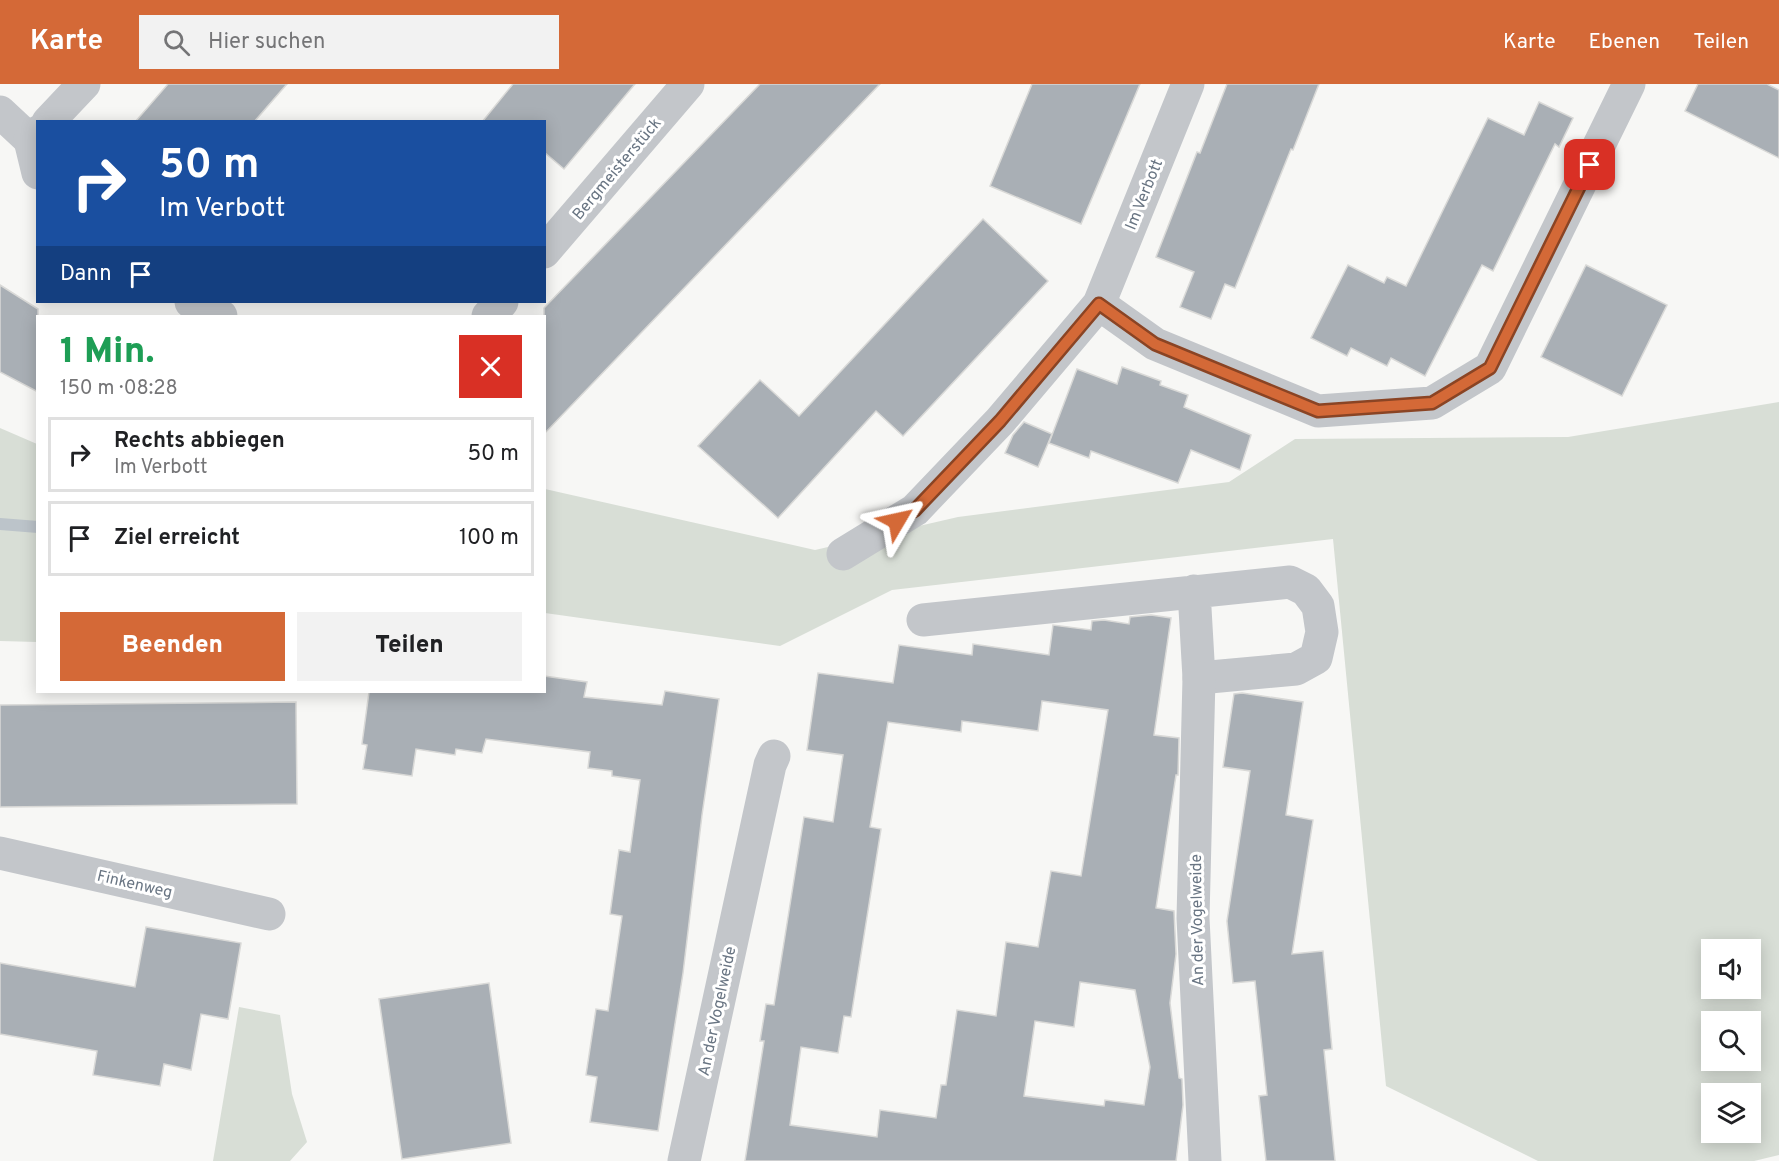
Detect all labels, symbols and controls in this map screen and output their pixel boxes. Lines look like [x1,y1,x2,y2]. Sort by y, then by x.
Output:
search box [139,15,559,69]
text: Karte [30,24,103,60]
icon: search [160,26,193,59]
text: Hier suchen [208,29,325,56]
text: Karte [1503,29,1555,56]
text: Ebenen [1588,29,1660,56]
text: Teilen [1693,29,1749,56]
street label: Bergmeisterstück [569,114,666,225]
pin [1564,139,1615,190]
text: 50 m [159,140,260,193]
icon: right [60,144,138,222]
icon: arrive [1573,148,1606,181]
street label: Im Verbott [1122,156,1168,233]
text: Im Verbott [159,192,285,226]
icon: arrive [124,258,157,291]
text: Dann [60,261,112,288]
text: 1 Min. [60,330,155,376]
button: close [459,335,522,398]
text: 150 m · 08:28 [60,376,178,402]
text: Rechts abbiegen [114,428,285,455]
icon: right [63,438,96,471]
text: 50 m [467,441,519,468]
text: Im Verbott [114,455,208,481]
position arrow [865,489,929,553]
icon: arrive [63,522,96,555]
text: Ziel erreicht [114,525,240,552]
text: 100 m [459,525,519,552]
button: Beenden [60,612,285,681]
button: Teilen [297,612,522,681]
street label: An der Vogelweide [1187,854,1209,986]
street label: Finkenweg [95,867,174,903]
map controls [1701,939,1761,1143]
button: sound [1701,939,1761,999]
street label: An der Vogelweide [694,945,741,1078]
button: search [1701,1011,1761,1071]
button: layers [1701,1083,1761,1143]

